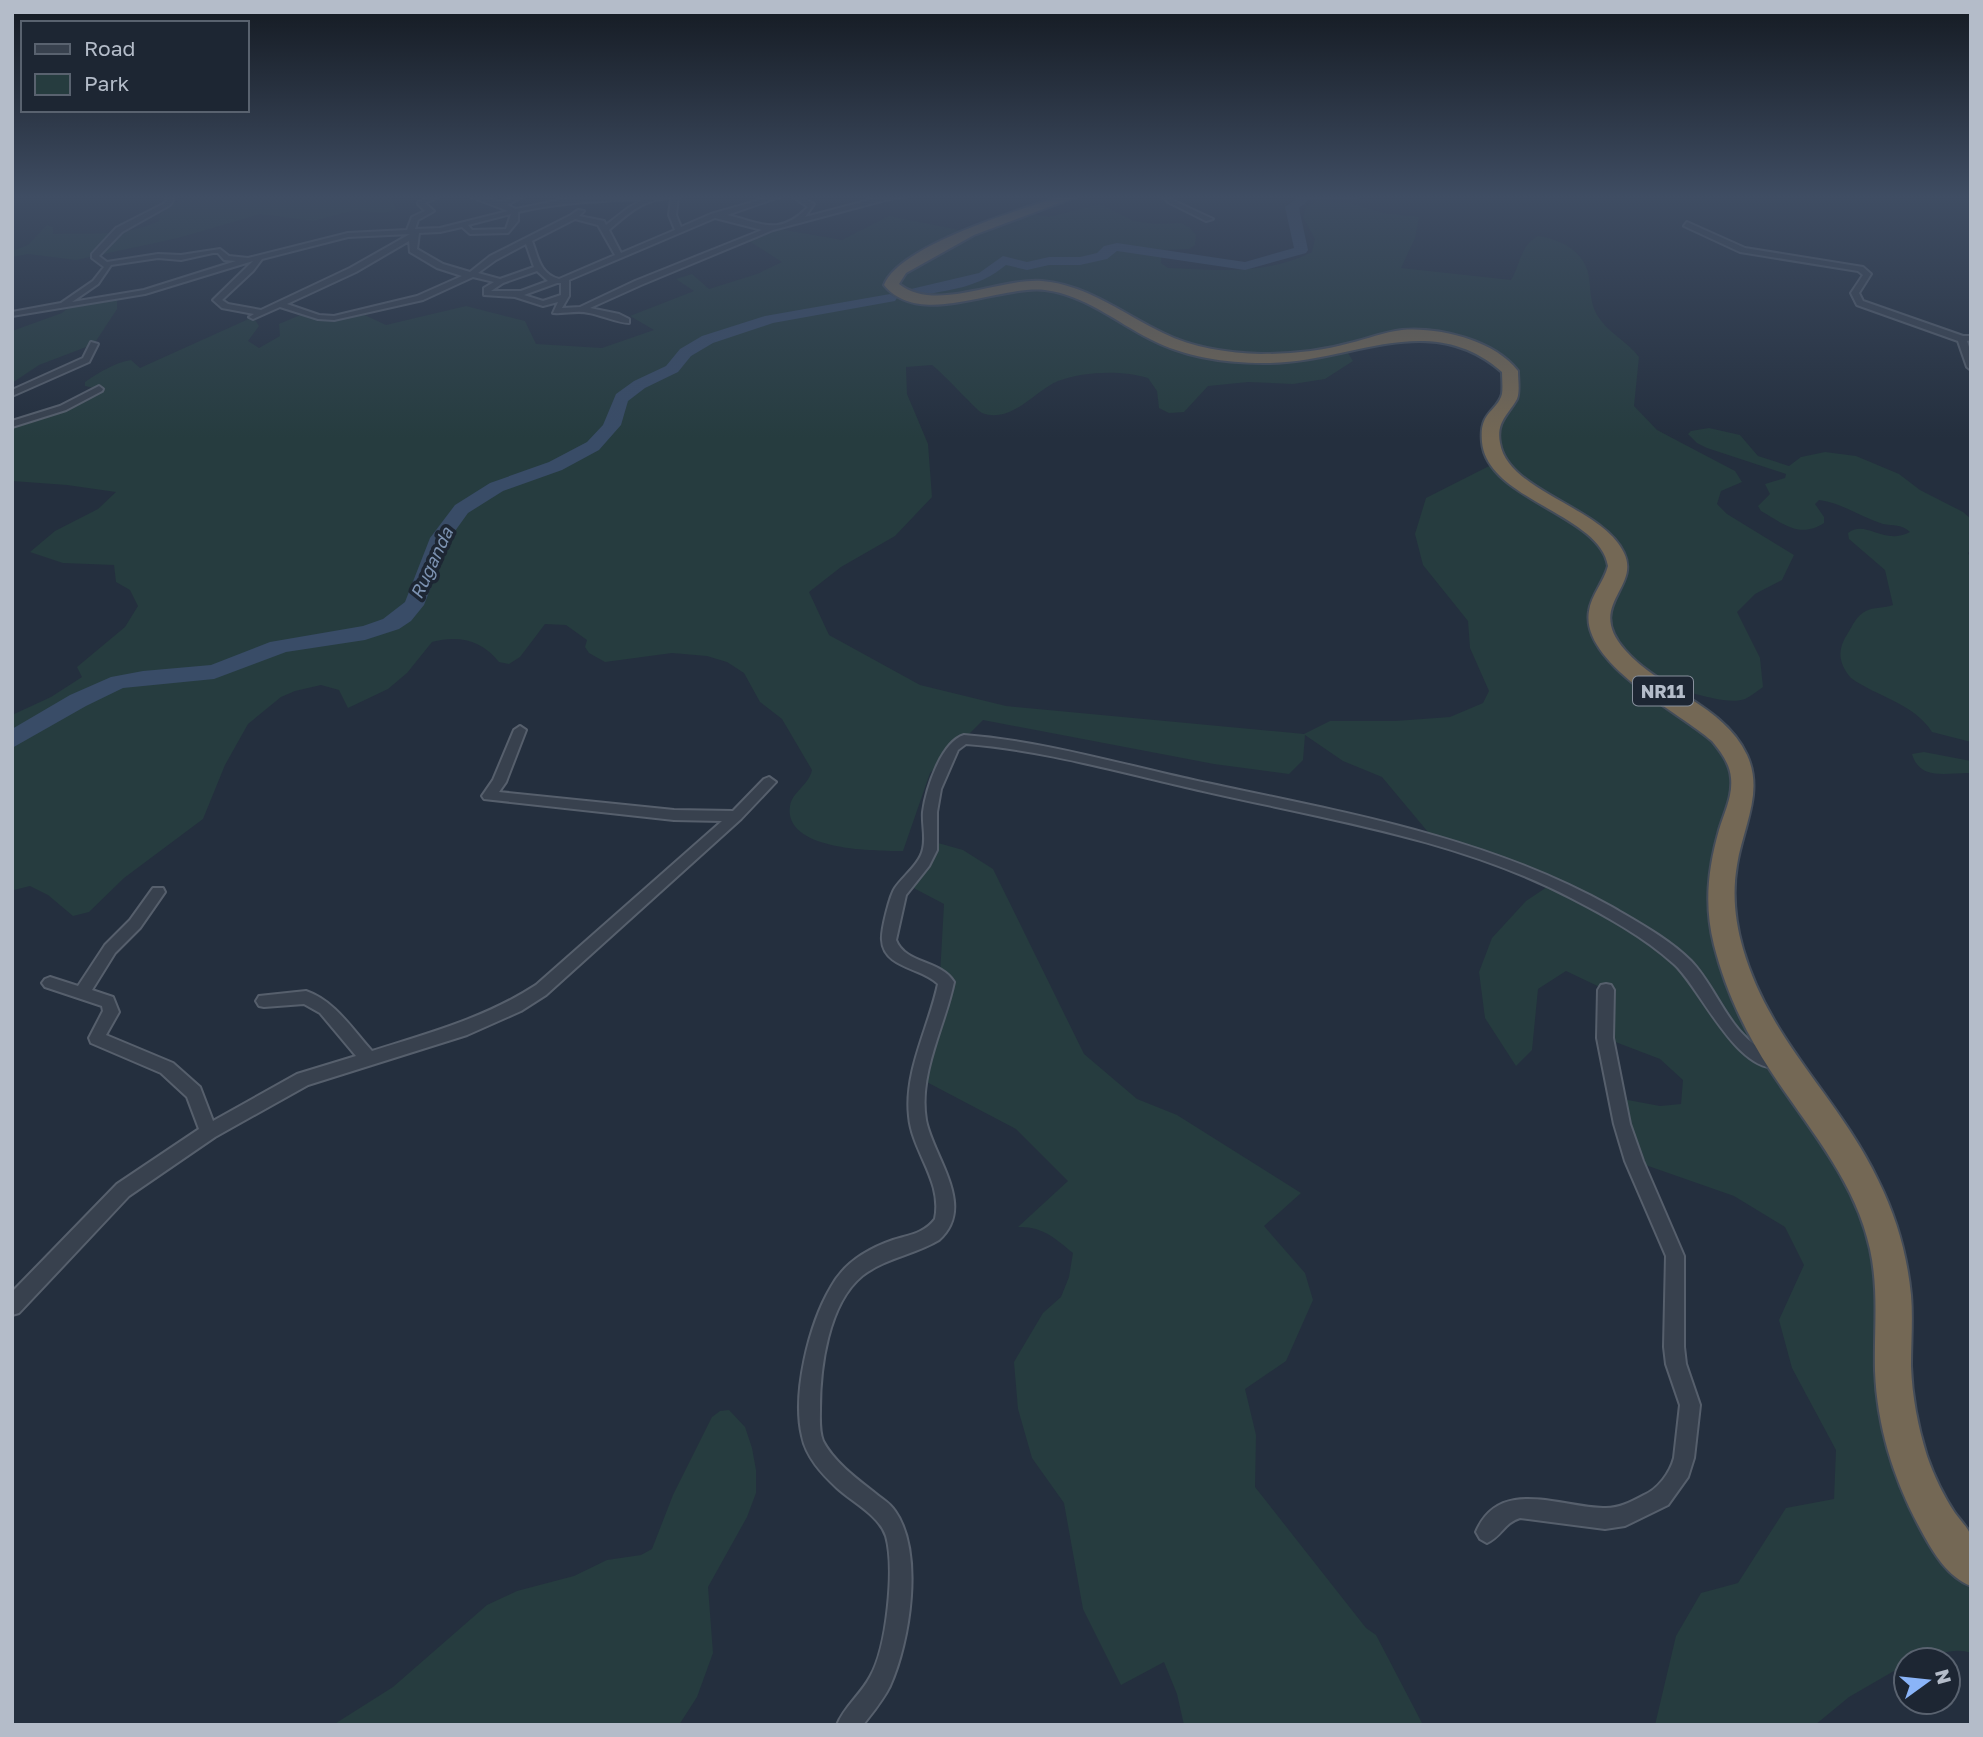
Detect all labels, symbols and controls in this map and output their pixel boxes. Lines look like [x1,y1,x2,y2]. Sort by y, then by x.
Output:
legend [21,21,248,112]
text: Road [84,35,135,61]
text: Park [84,70,130,96]
water label: Ruganda [405,523,457,602]
road number: NR11 [1633,676,1693,706]
north arrow [1892,1646,1962,1716]
text: N [1931,1667,1957,1686]

